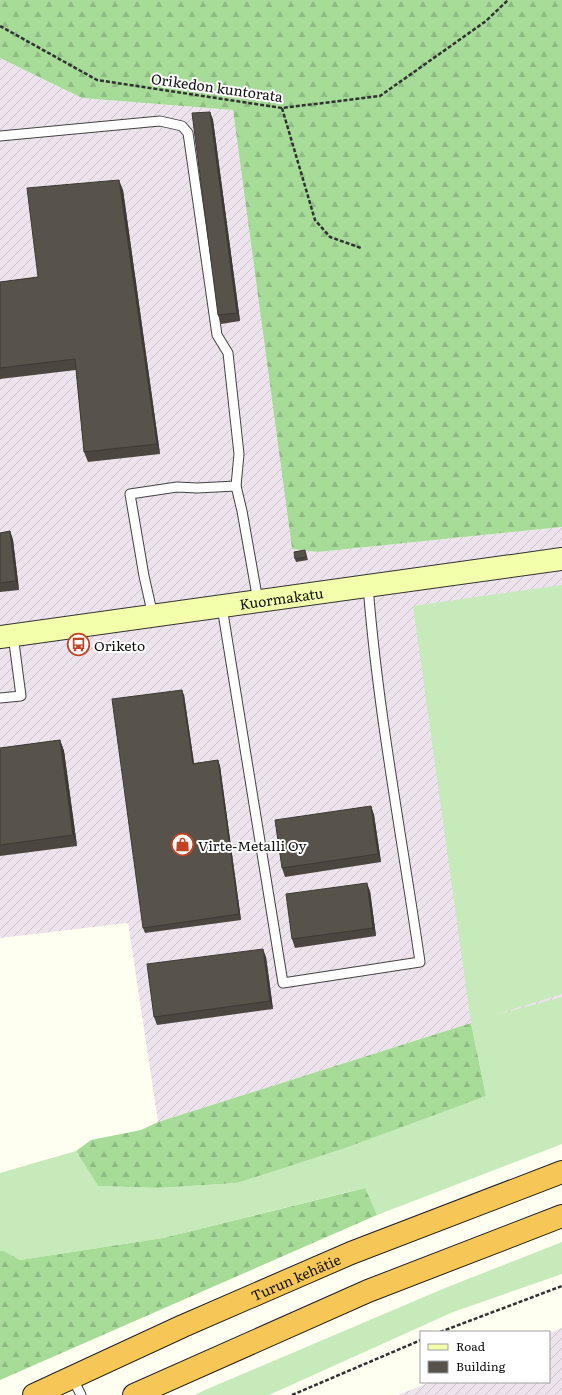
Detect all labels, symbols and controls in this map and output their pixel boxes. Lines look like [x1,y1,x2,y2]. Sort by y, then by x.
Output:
street label: Orikedon kuntorata [150,68,285,106]
street label: Kuormakatu [238,582,325,614]
bus stop icon: Oriketo [65,632,91,658]
place label: Oriketo [94,635,145,655]
shop icon: Virte-Metalli Oy [169,832,195,858]
place label: Virte-Metalli Oy [198,835,307,855]
street label: Turun kehätie [248,1249,344,1305]
legend [420,1331,550,1383]
text: Road [456,1337,486,1355]
text: Building [456,1357,506,1375]

